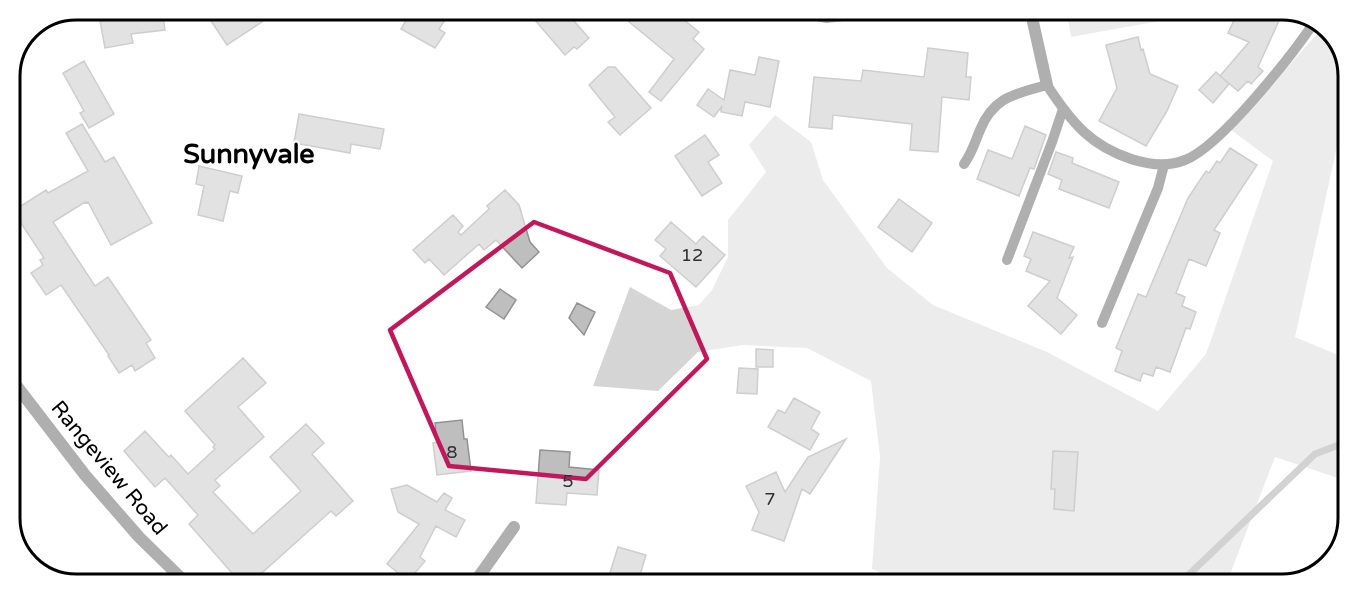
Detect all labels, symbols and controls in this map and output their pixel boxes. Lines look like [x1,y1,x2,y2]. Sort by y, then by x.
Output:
district label: Sunnyvale [183,138,315,171]
house number: 12 [681,244,703,266]
street label: Rangeview Road [46,396,172,540]
house number: 8 [446,441,458,463]
house number: 5 [562,470,574,492]
house number: 7 [764,488,776,510]

